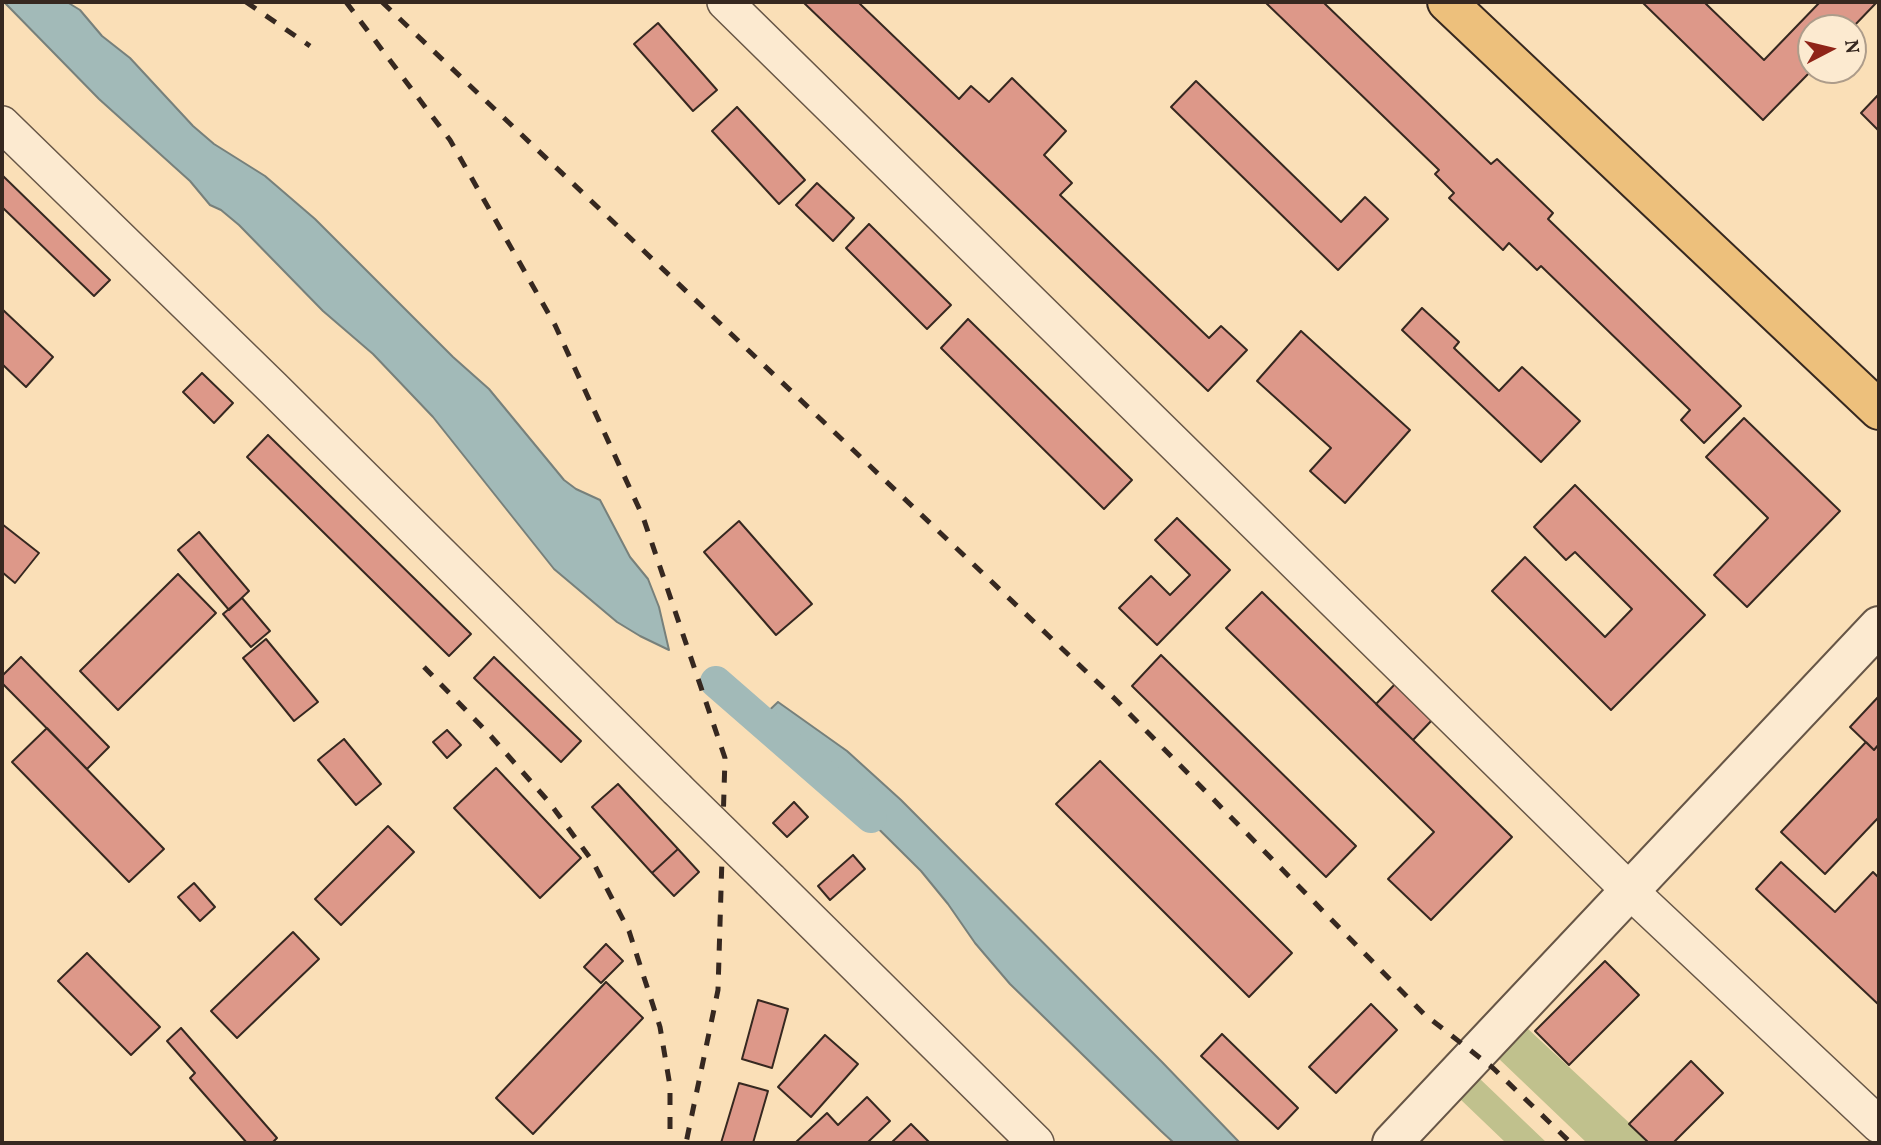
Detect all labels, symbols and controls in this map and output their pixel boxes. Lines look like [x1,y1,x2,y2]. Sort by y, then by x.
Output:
north arrow [1797,14,1867,84]
text: N [1837,38,1865,55]

